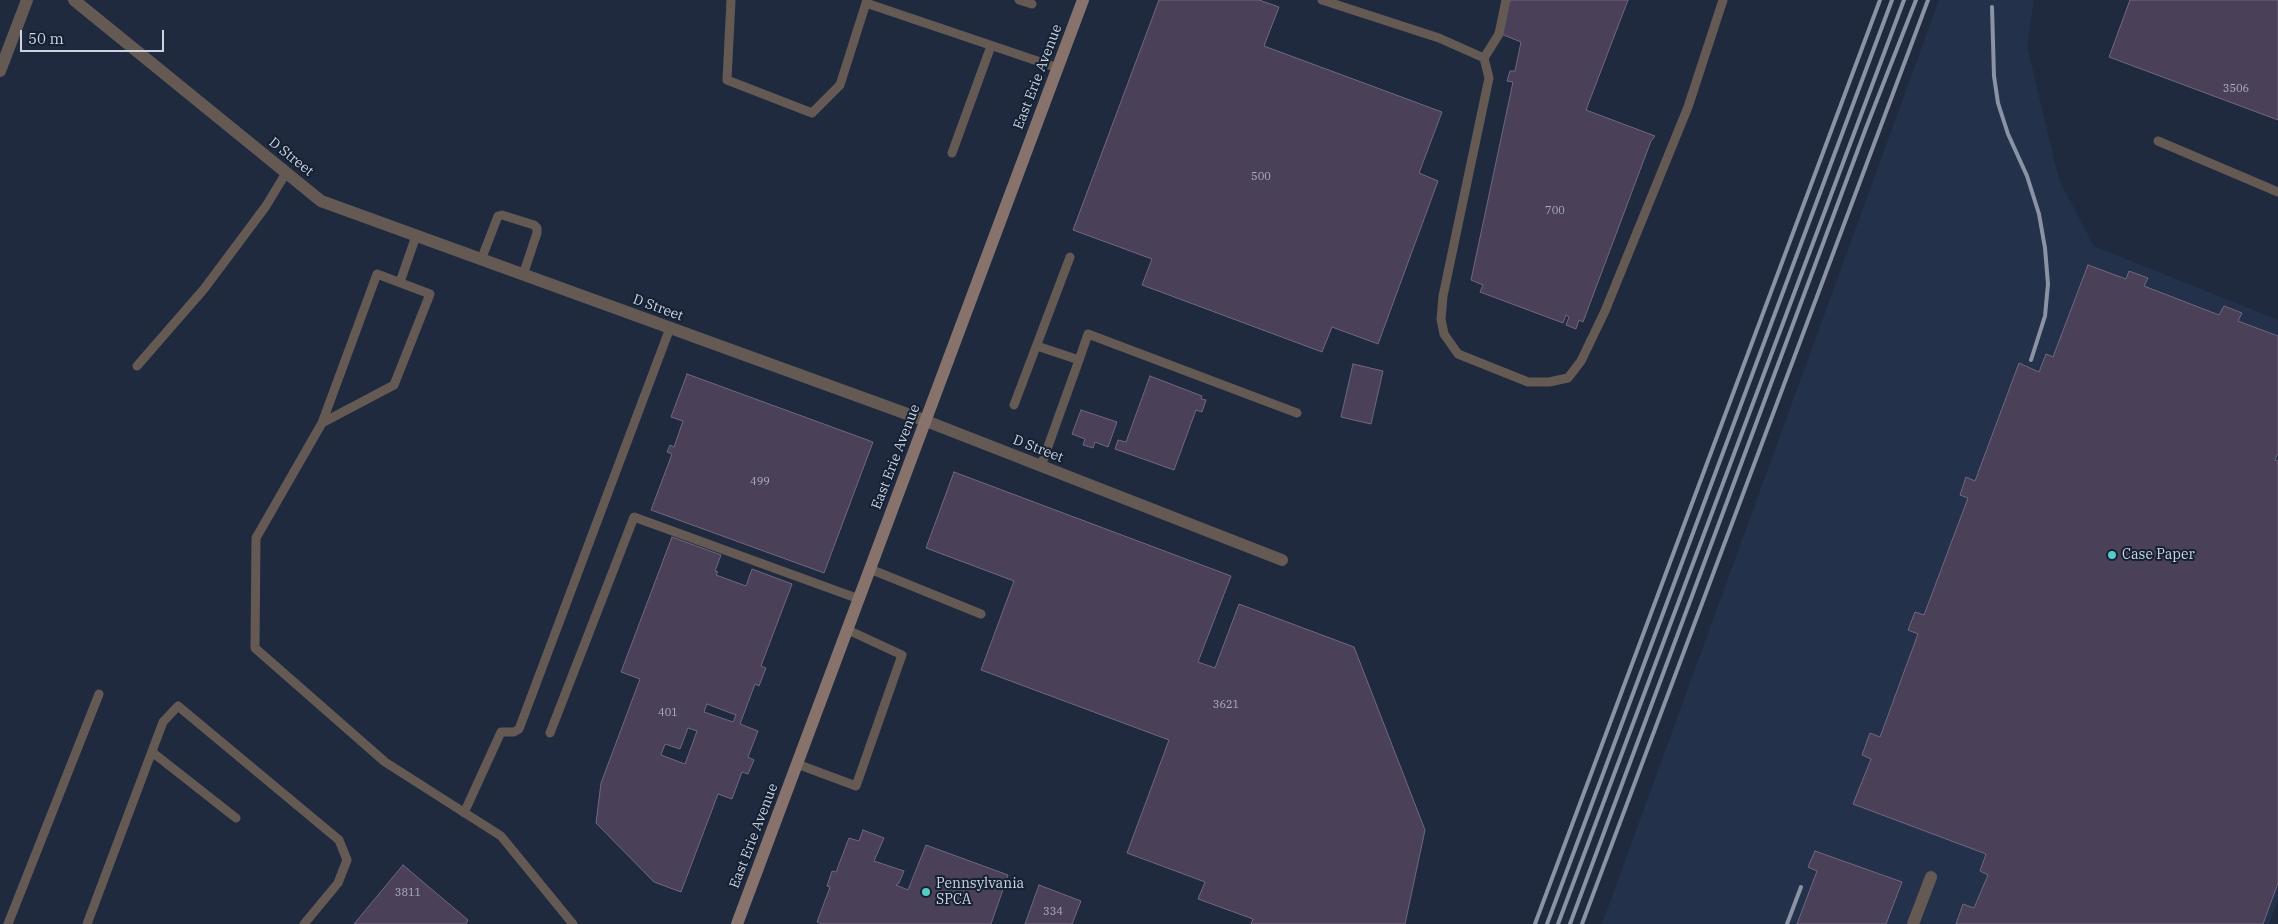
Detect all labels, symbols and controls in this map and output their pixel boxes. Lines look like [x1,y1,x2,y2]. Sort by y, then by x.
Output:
scale bar [22,20,166,52]
street label: East Erie Avenue [1010,22,1066,132]
text: 50 m [28,29,64,48]
house number: 3506 [2223,82,2249,96]
street label: D Street [265,134,317,180]
house number: 500 [1251,170,1271,184]
house number: 700 [1545,204,1565,218]
street label: D Street [630,291,686,325]
street label: East Erie Avenue [868,402,924,512]
street label: D Street [1011,432,1065,466]
house number: 499 [750,475,770,489]
place label: Case Paper [2122,547,2195,563]
marker: Case Paper [2106,549,2118,561]
house number: 3621 [1213,698,1239,712]
house number: 401 [658,706,678,720]
street label: East Erie Avenue [726,781,782,891]
place label: Pennsylvania SPCA [936,876,1024,909]
house number: 3811 [395,886,421,900]
marker: Pennsylvania SPCA [920,886,932,898]
house number: 334 [1043,905,1063,919]

